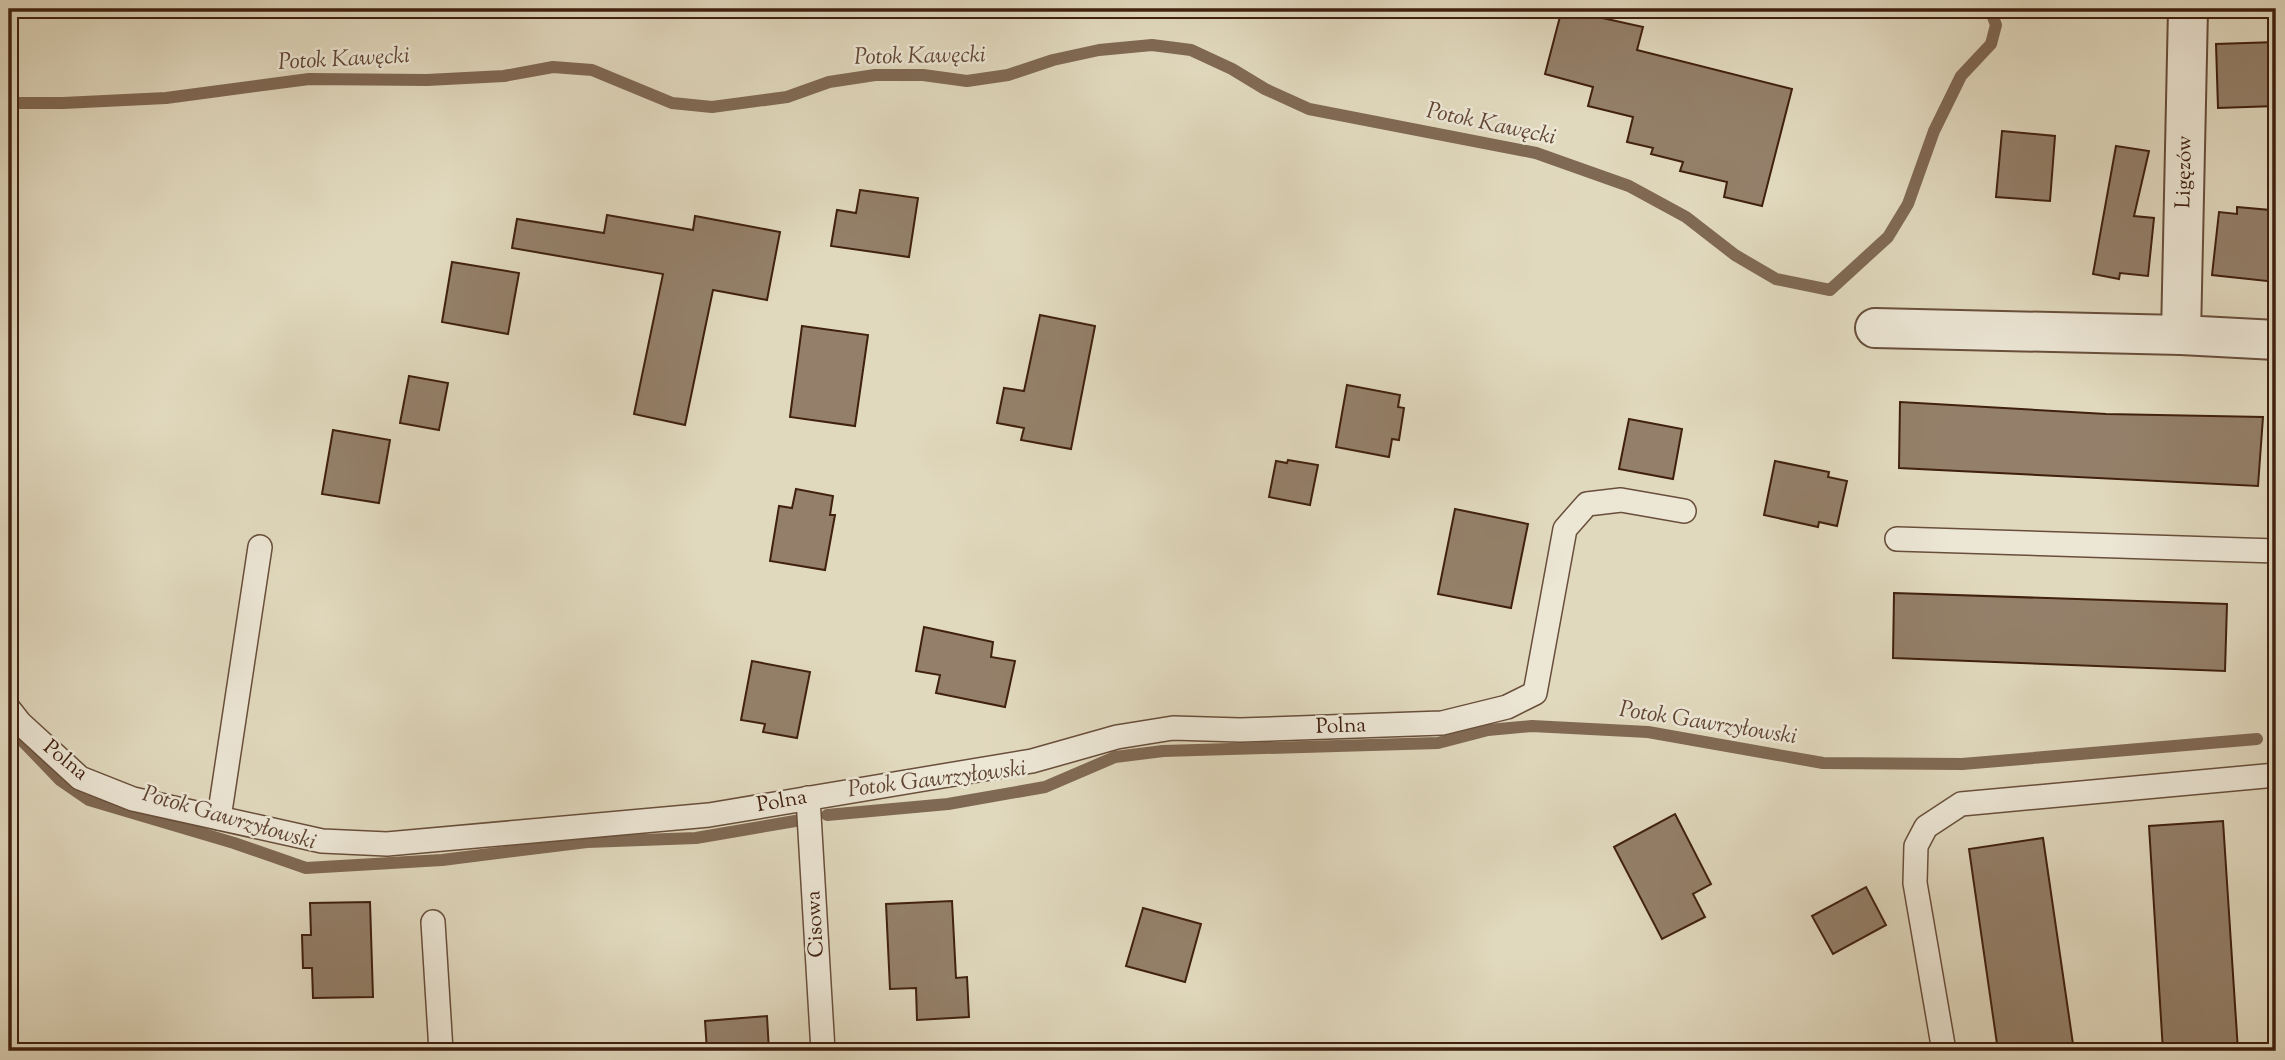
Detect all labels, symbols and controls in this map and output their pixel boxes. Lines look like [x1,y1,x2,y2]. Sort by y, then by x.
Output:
water label: Potok Kawęcki [854,39,986,75]
water label: Potok Kawęcki [277,40,411,80]
water label: Potok Kawęcki [1423,95,1559,155]
street label: Ligęzów [2169,135,2201,209]
water label: Potok Gawrzyłowski [1617,694,1799,754]
street label: Polna [1315,711,1367,743]
street label: Polna [36,734,94,789]
water label: Potok Gawrzyłowski [846,753,1028,807]
water label: Potok Gawrzyłowski [138,778,320,860]
street label: Polna [755,783,810,821]
street label: Cisowa [799,889,833,958]

